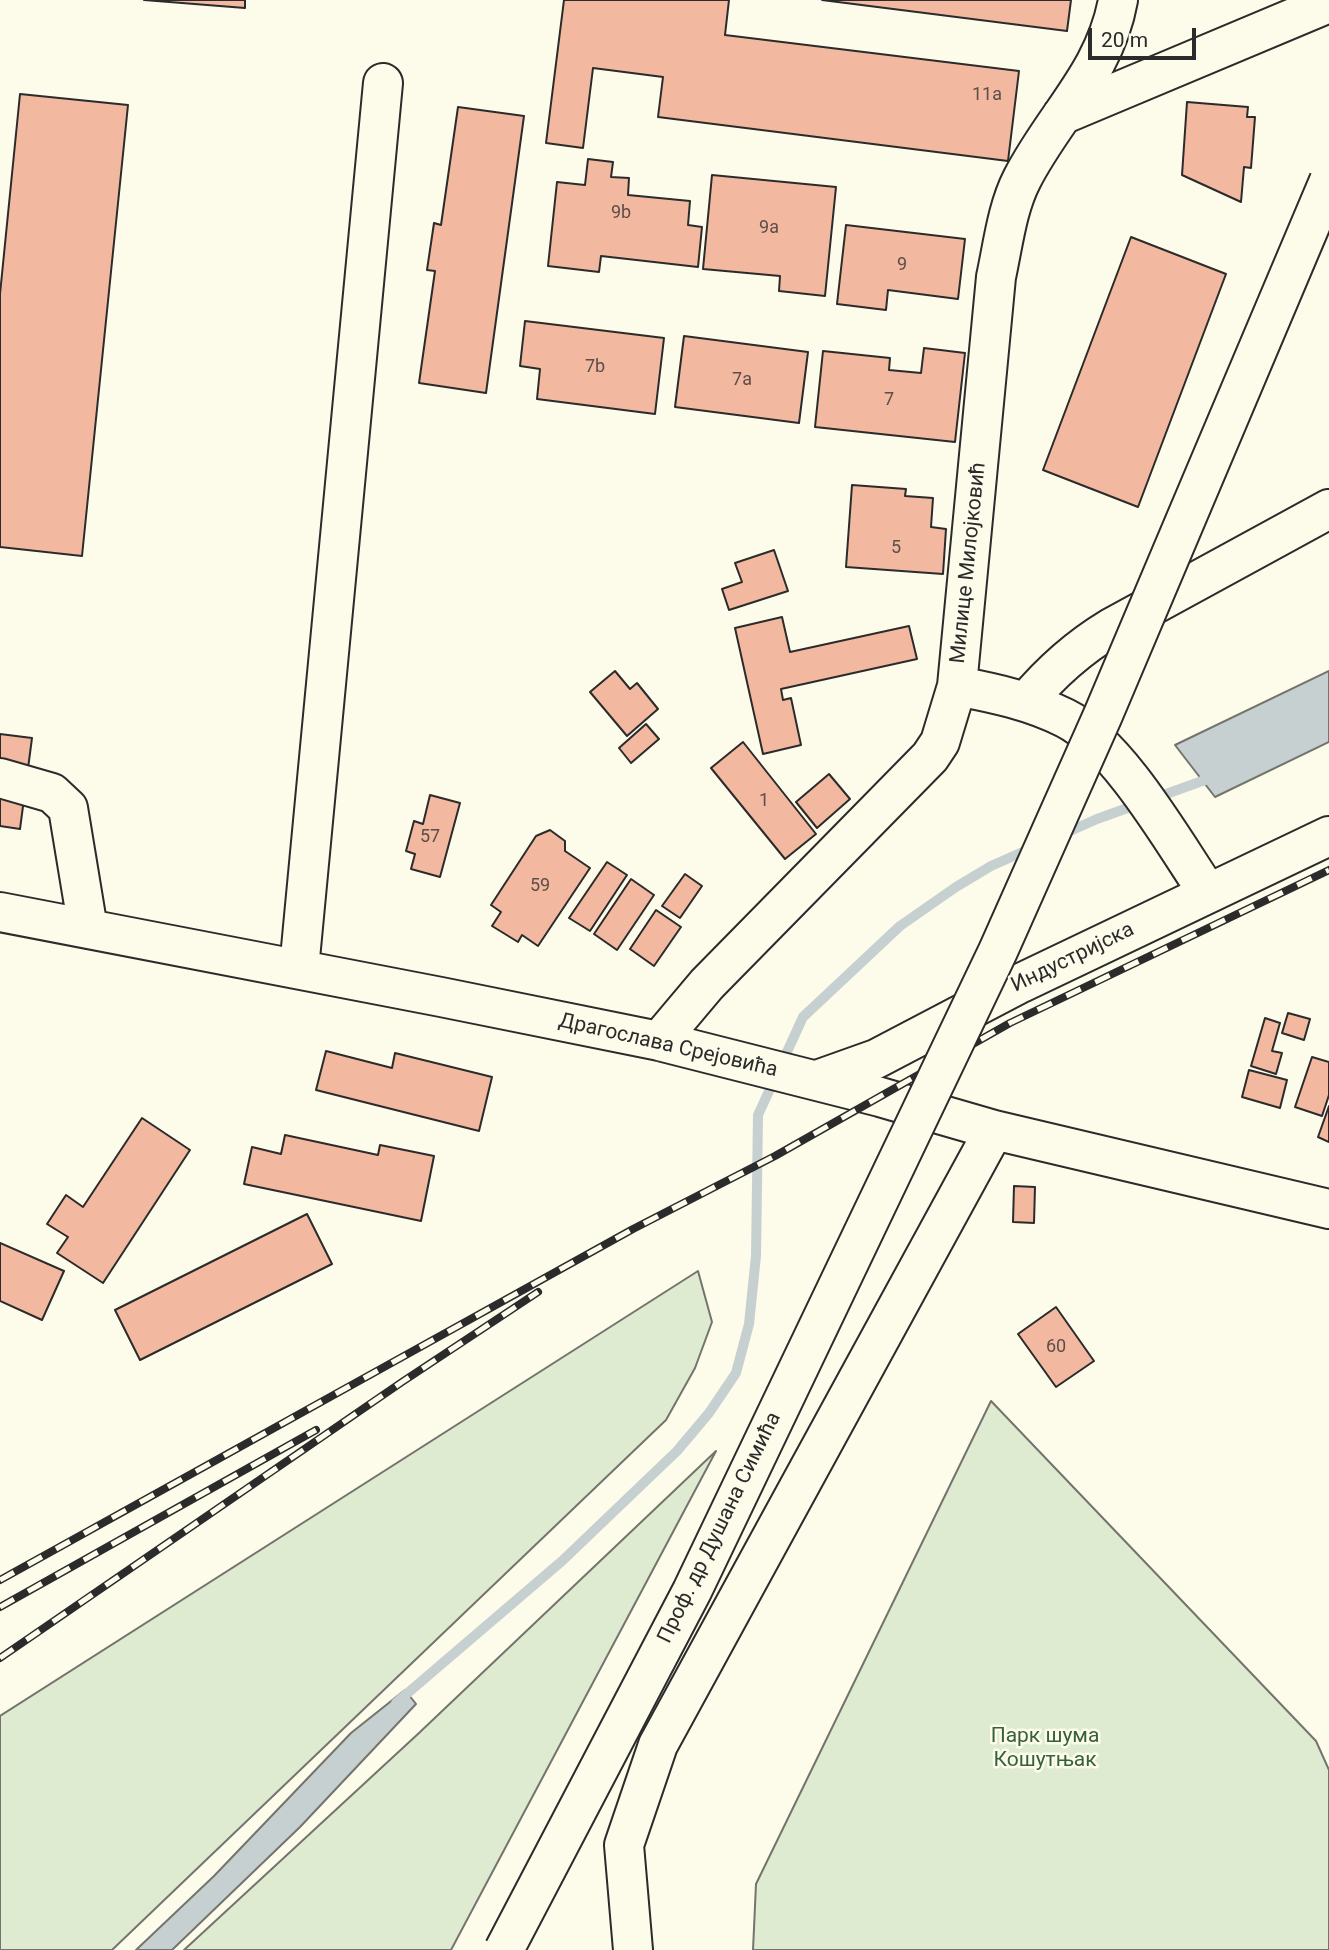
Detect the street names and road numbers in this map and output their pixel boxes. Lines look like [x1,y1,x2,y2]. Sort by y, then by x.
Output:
street label: Милице Милојковић [946,461,992,665]
street label: Индустријска [1008,917,1138,999]
street label: Драгослава Срејовића [556,1009,780,1083]
street label: Проф. др Душана Симића [653,1408,787,1648]

